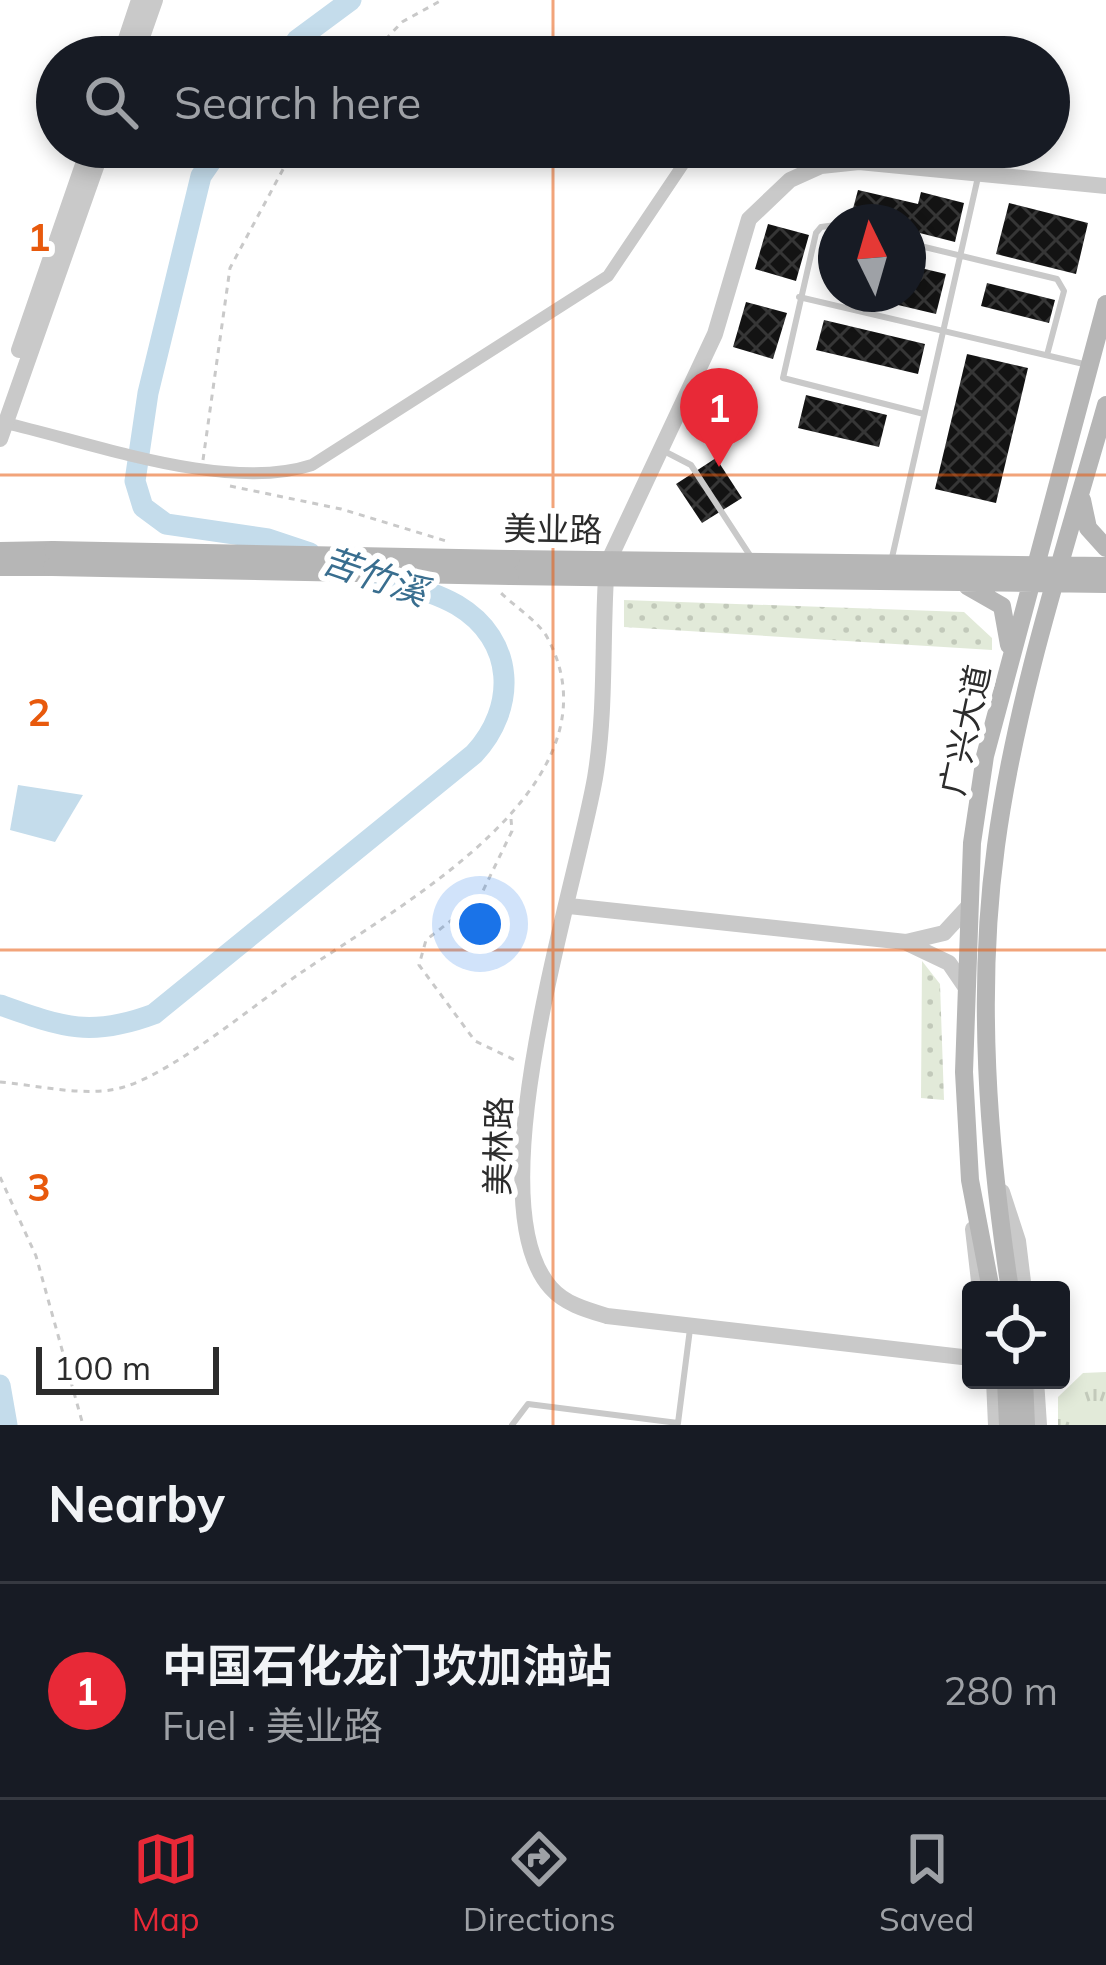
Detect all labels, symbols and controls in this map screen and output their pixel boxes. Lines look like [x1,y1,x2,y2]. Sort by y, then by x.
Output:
search box [36,36,1070,168]
icon: search [78,69,144,135]
text: Search here [174,74,421,130]
north arrow [818,204,926,312]
text: 1 [27,212,51,261]
pin: 1 [680,368,758,467]
street label: 美业路 [503,507,603,550]
water label: 苦竹溪 [317,537,437,616]
street label: 广兴大道 [931,661,998,799]
text: 2 [27,687,51,736]
your location [450,894,510,954]
street label: 美林路 [476,1096,519,1196]
text: 3 [27,1162,51,1211]
map controls [962,1281,1070,1389]
button: locate [962,1281,1070,1389]
scale bar [36,1341,219,1394]
text: 100 m [54,1347,151,1388]
text: Nearby [48,1471,225,1535]
text: 中国石化龙门坎加油站 [162,1637,612,1693]
text: 1 [75,1666,99,1715]
text: 280 m [943,1666,1058,1715]
text: Fuel · 美业路 [162,1701,383,1750]
tab: Map [132,1826,200,1939]
tab: Directions [463,1826,616,1939]
tab: Saved [879,1826,974,1939]

